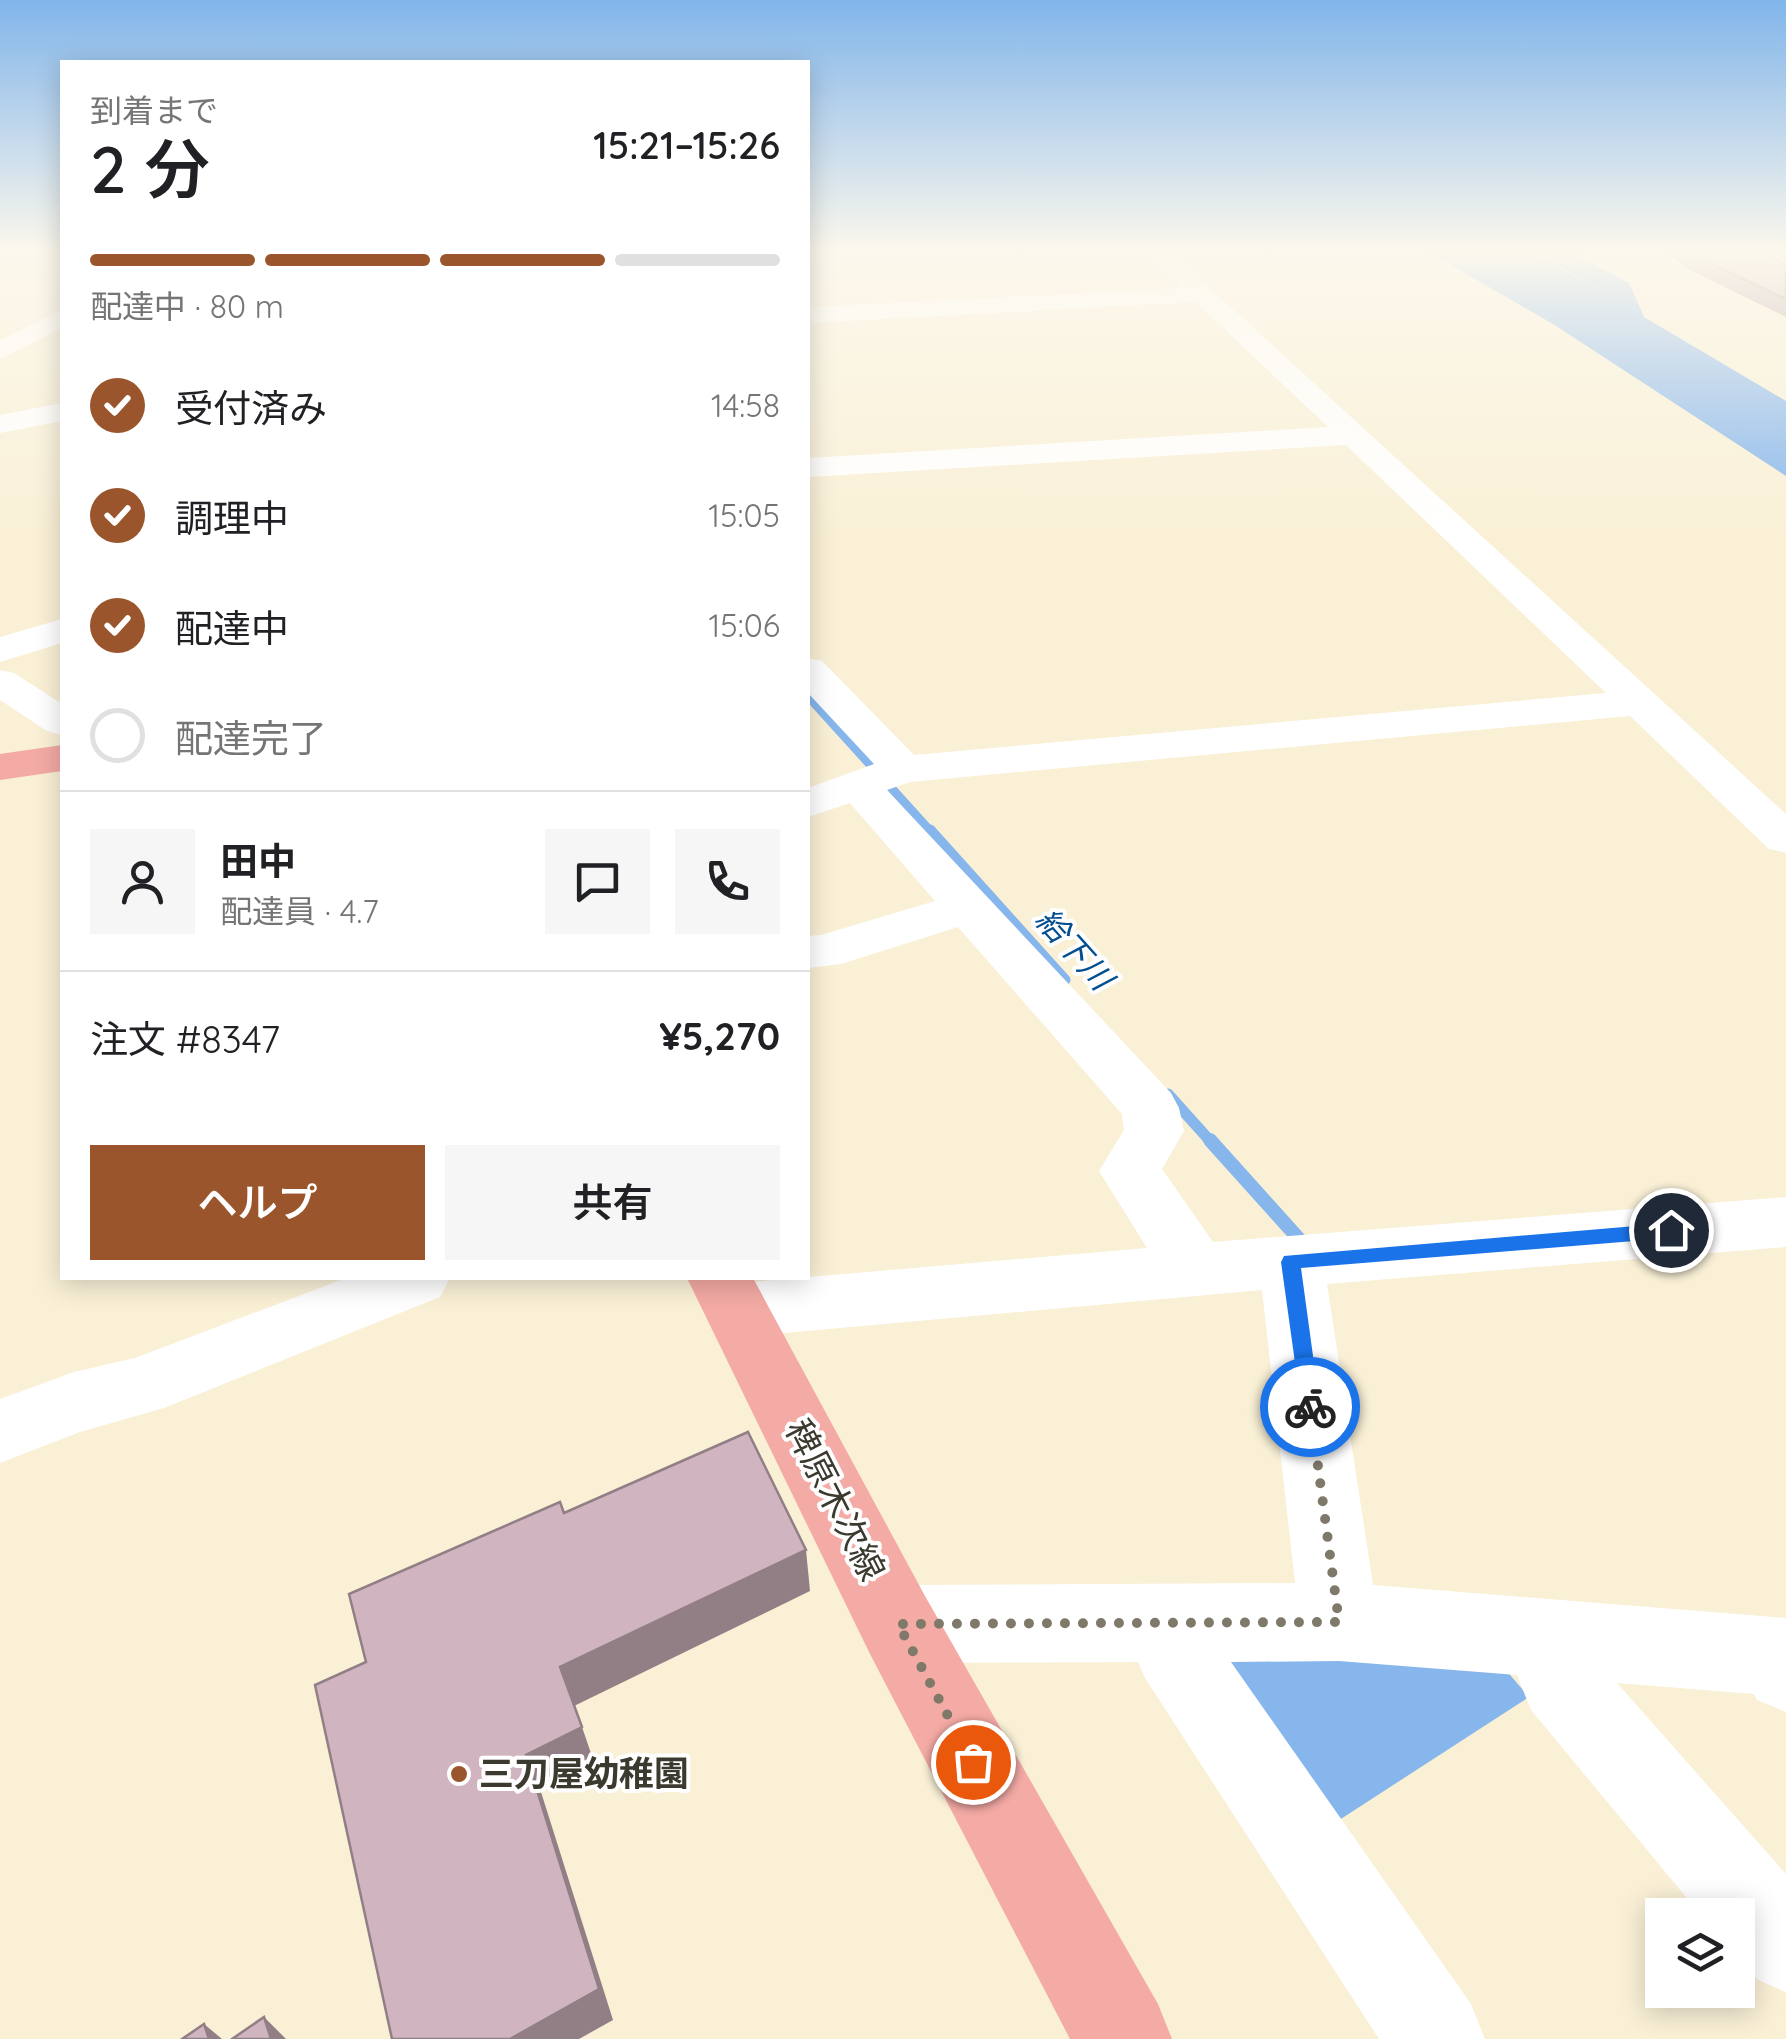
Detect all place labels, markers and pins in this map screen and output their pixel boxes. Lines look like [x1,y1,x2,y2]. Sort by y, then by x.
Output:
pin [1629,1188,1714,1273]
pin [931,1720,1016,1805]
place label: 三刀屋幼稚園 [479,1751,689,1795]
marker: 三刀屋幼稚園 [448,1763,470,1785]

